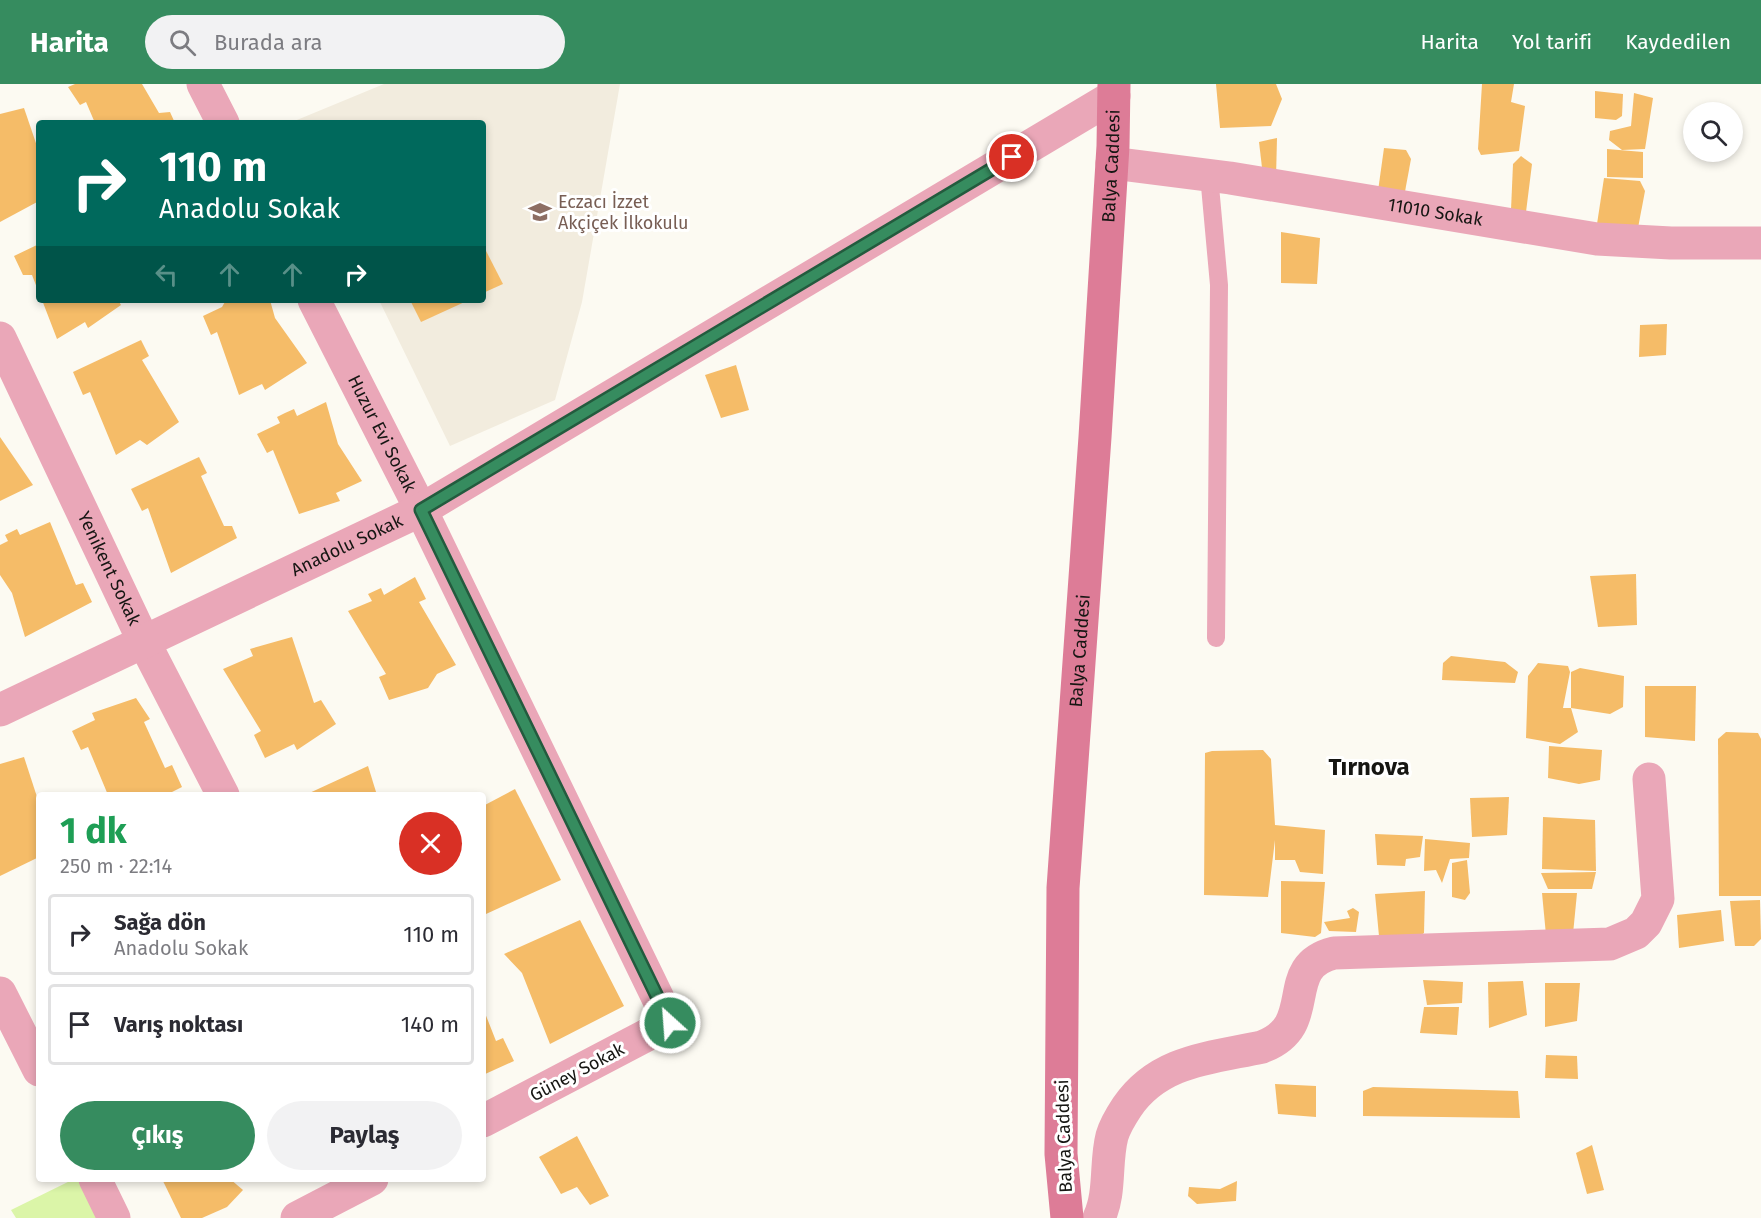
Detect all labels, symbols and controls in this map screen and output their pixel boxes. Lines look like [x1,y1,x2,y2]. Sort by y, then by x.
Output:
search box [145,15,565,69]
text: Harita [30,26,109,59]
icon: search [166,26,199,59]
text: Burada ara [214,29,322,56]
text: Harita [1420,29,1479,55]
text: Yol tarifi [1512,29,1592,55]
text: Kaydedilen [1625,29,1731,55]
map controls [1683,102,1743,162]
button: search [1683,102,1743,162]
street label: Balya Caddesi [1097,109,1125,223]
pin [986,131,1037,182]
icon: arrive [995,140,1028,173]
text: 110 m [159,142,267,192]
icon: right [60,144,138,222]
place label: Eczacı İzzet Akçiçek İlkokulu [558,191,689,234]
text: Anadolu Sokak [159,193,340,225]
street label: 11010 Sokak [1386,193,1485,231]
school or university icon: Eczacı İzzet Akçiçek İlkokulu [527,199,553,225]
icon: left [150,258,183,291]
icon: ahead [213,258,246,291]
icon: ahead [276,258,309,291]
icon: right [339,258,372,291]
street label: Huzur Evi Sokak [343,371,422,497]
street label: Yenikent Sokak [73,508,146,630]
street label: Anadolu Sokak [288,509,407,581]
street label: Balya Caddesi [1065,594,1095,708]
district label: Tırnova [1328,753,1410,781]
text: 1 dk [60,809,127,853]
button: close [399,812,462,875]
text: 250 m · 22:14 [60,854,172,878]
text: Sağa dön [114,909,206,936]
icon: right [63,918,96,951]
text: 110 m [403,921,459,948]
text: Anadolu Sokak [114,936,248,960]
position arrow [638,991,702,1055]
icon: arrive [63,1008,96,1041]
text: Varış noktası [114,1011,243,1038]
text: 140 m [401,1011,459,1038]
street label: Güney Sokak [526,1038,629,1106]
street label: Balya Caddesi [1051,1079,1077,1193]
button: Çıkış [60,1101,255,1170]
button: Paylaş [267,1101,462,1170]

